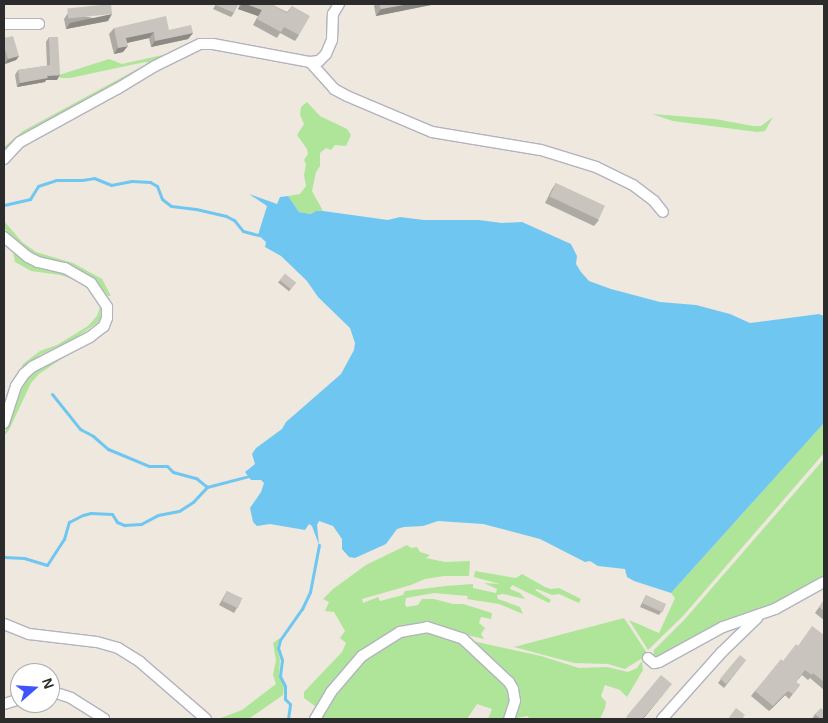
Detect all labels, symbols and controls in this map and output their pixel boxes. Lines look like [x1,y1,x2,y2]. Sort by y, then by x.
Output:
north arrow [10,663,60,713]
text: N [39,676,57,691]

